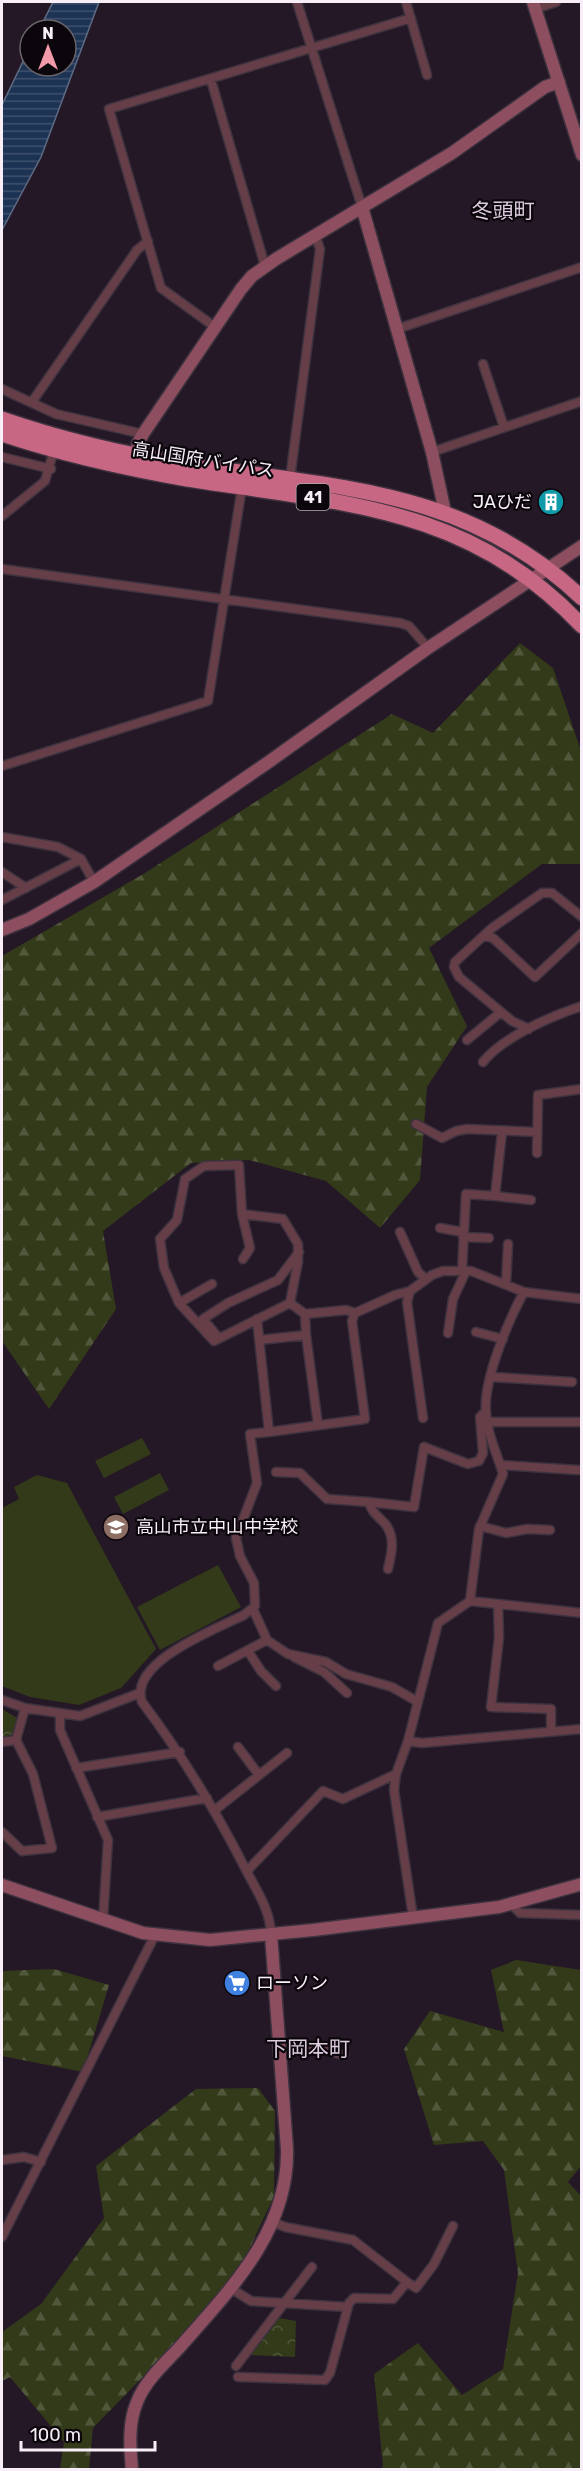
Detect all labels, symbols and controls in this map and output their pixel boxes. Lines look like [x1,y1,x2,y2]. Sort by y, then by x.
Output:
north arrow [18,18,78,78]
text: N [42,24,54,43]
district label: 冬頭町 [472,198,535,223]
street label: 高山国府バイパス [130,438,276,482]
road number: 41 [296,484,330,510]
building icon: JAひだ [536,487,566,517]
place label: JAひだ [473,491,532,513]
school or university icon: 高山市立中山中学校 [101,1512,131,1542]
place label: 高山市立中山中学校 [136,1516,298,1538]
supermarket icon: ローソン [222,1968,252,1998]
place label: ローソン [256,1972,328,1994]
district label: 下岡本町 [266,2036,350,2061]
scale bar [21,2414,154,2452]
text: 100 m [30,2424,81,2446]

